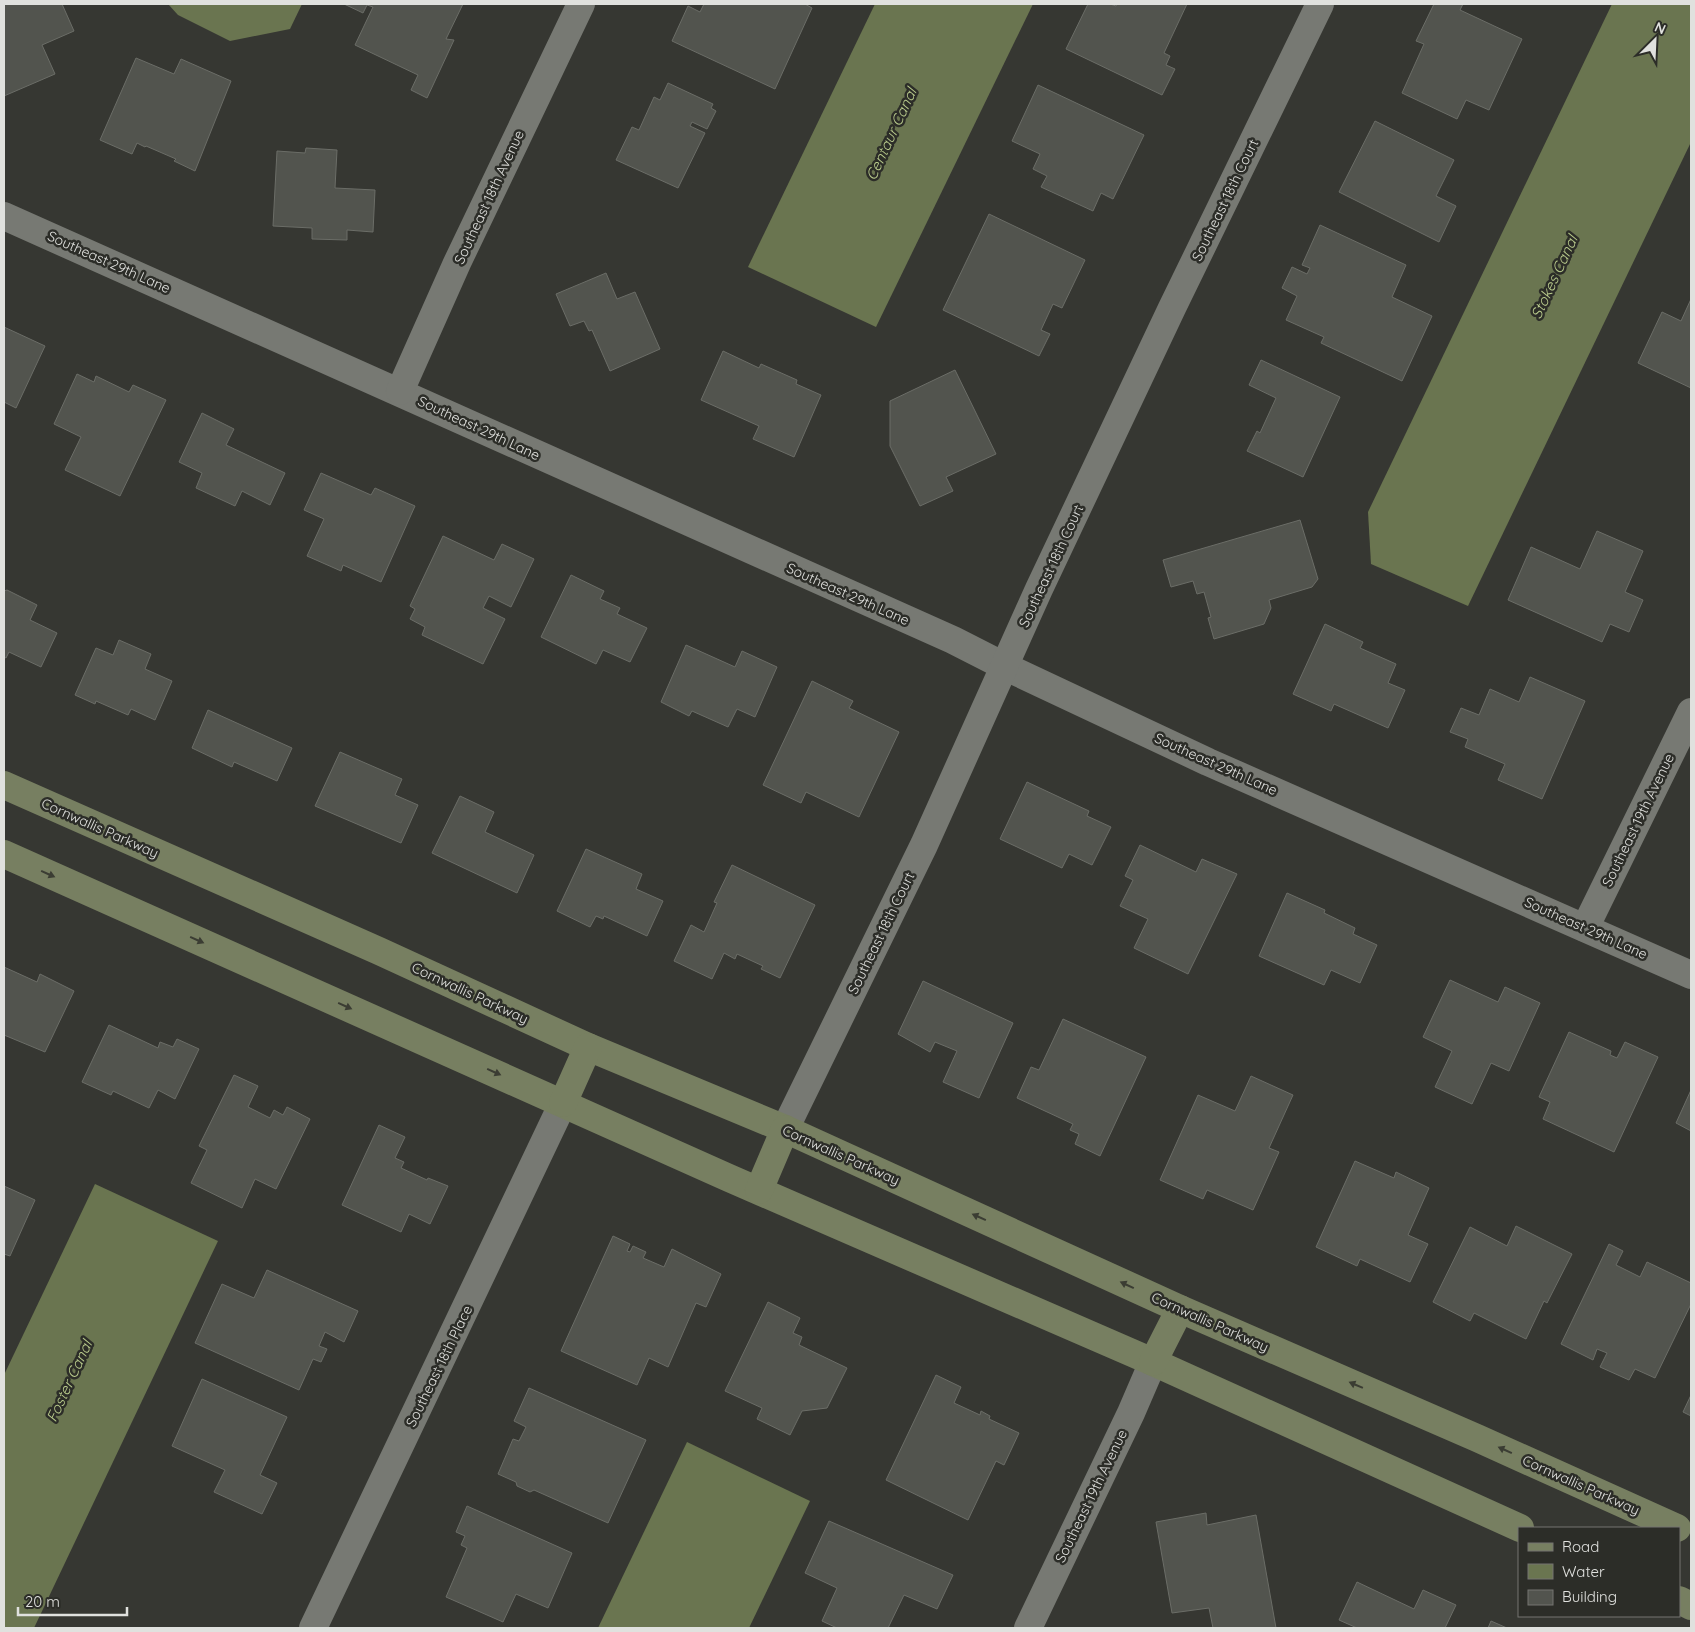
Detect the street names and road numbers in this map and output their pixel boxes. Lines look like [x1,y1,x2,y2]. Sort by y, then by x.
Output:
street label: Southeast 18th Avenue [450,127,528,267]
street label: Southeast 18th Court [1188,136,1262,264]
street label: Southeast 29th Lane [45,227,173,297]
street label: Southeast 29th Lane [415,392,543,464]
street label: Southeast 18th Court [1015,501,1087,630]
street label: Southeast 29th Lane [784,559,912,629]
street label: Southeast 29th Lane [1152,729,1280,799]
street label: Southeast 19th Avenue [1598,750,1678,890]
street label: Cornwallis Parkway [38,794,162,862]
street label: Southeast 18th Court [844,869,918,997]
street label: Southeast 29th Lane [1522,893,1650,963]
street label: Cornwallis Parkway [409,958,531,1028]
street label: Cornwallis Parkway [779,1121,903,1189]
street label: Cornwallis Parkway [1148,1288,1272,1356]
street label: Southeast 18th Place [402,1302,476,1430]
street label: Southeast 19th Avenue [1051,1426,1131,1566]
street label: Cornwallis Parkway [1519,1451,1643,1519]

